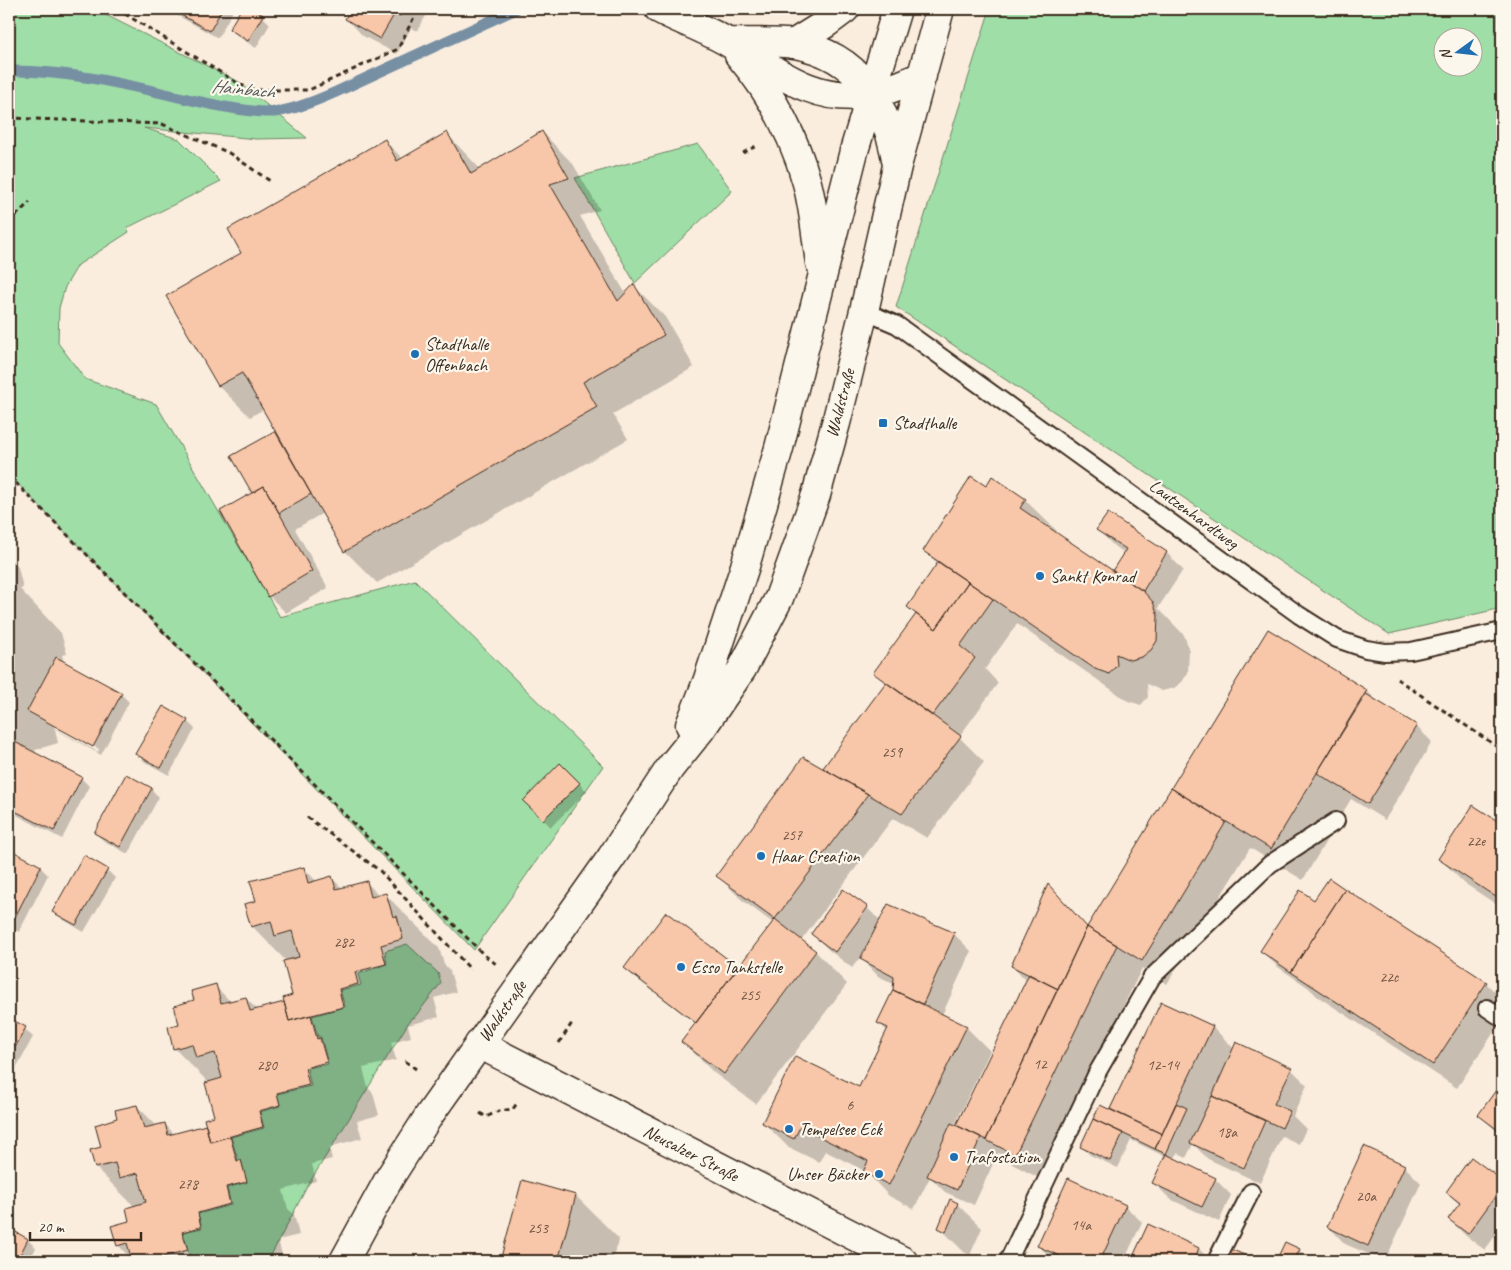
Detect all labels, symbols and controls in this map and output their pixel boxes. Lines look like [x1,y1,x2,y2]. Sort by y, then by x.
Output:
north arrow [1434,28,1484,78]
text: N [1436,47,1455,62]
water label: Hainbach [210,74,278,104]
place label: Stadthalle Offenbach [425,333,490,376]
marker: Stadthalle Offenbach [409,348,421,360]
street label: Waldstraße [820,365,860,440]
place label: Stadthalle [893,412,958,434]
marker: Stadthalle [877,417,889,429]
street label: Lautzenhardtweg [1145,474,1244,555]
place label: Sankt Konrad [1050,565,1138,587]
marker: Sankt Konrad [1034,570,1046,582]
house number: 259 [882,743,903,762]
house number: 257 [782,826,803,845]
house number: 22e [1467,832,1486,851]
place label: Haar Creation [771,845,861,867]
marker: Haar Creation [755,850,767,862]
house number: 282 [334,933,355,952]
place label: Esso Tankstelle [691,956,783,978]
marker: Esso Tankstelle [675,961,687,973]
house number: 22c [1380,968,1399,987]
street label: Waldstraße [473,975,532,1046]
house number: 255 [740,986,761,1005]
house number: 12 [1033,1055,1048,1074]
house number: 280 [257,1056,278,1075]
house number: 12-14 [1147,1056,1180,1075]
house number: 6 [847,1096,855,1115]
place label: Tempelsee Eck [799,1118,883,1140]
street label: Neusalzer Straße [640,1120,743,1187]
marker: Tempelsee Eck [783,1123,795,1135]
house number: 18a [1217,1123,1238,1142]
place label: Trafostation [964,1146,1041,1168]
marker: Trafostation [948,1151,960,1163]
place label: Unser Bäcker [787,1163,871,1185]
marker: Unser Bäcker [873,1168,885,1180]
house number: 278 [178,1175,199,1194]
house number: 20a [1356,1187,1377,1206]
scale bar [30,1210,141,1242]
house number: 14a [1071,1216,1092,1235]
text: 20 m [38,1218,65,1237]
house number: 253 [528,1219,549,1238]

